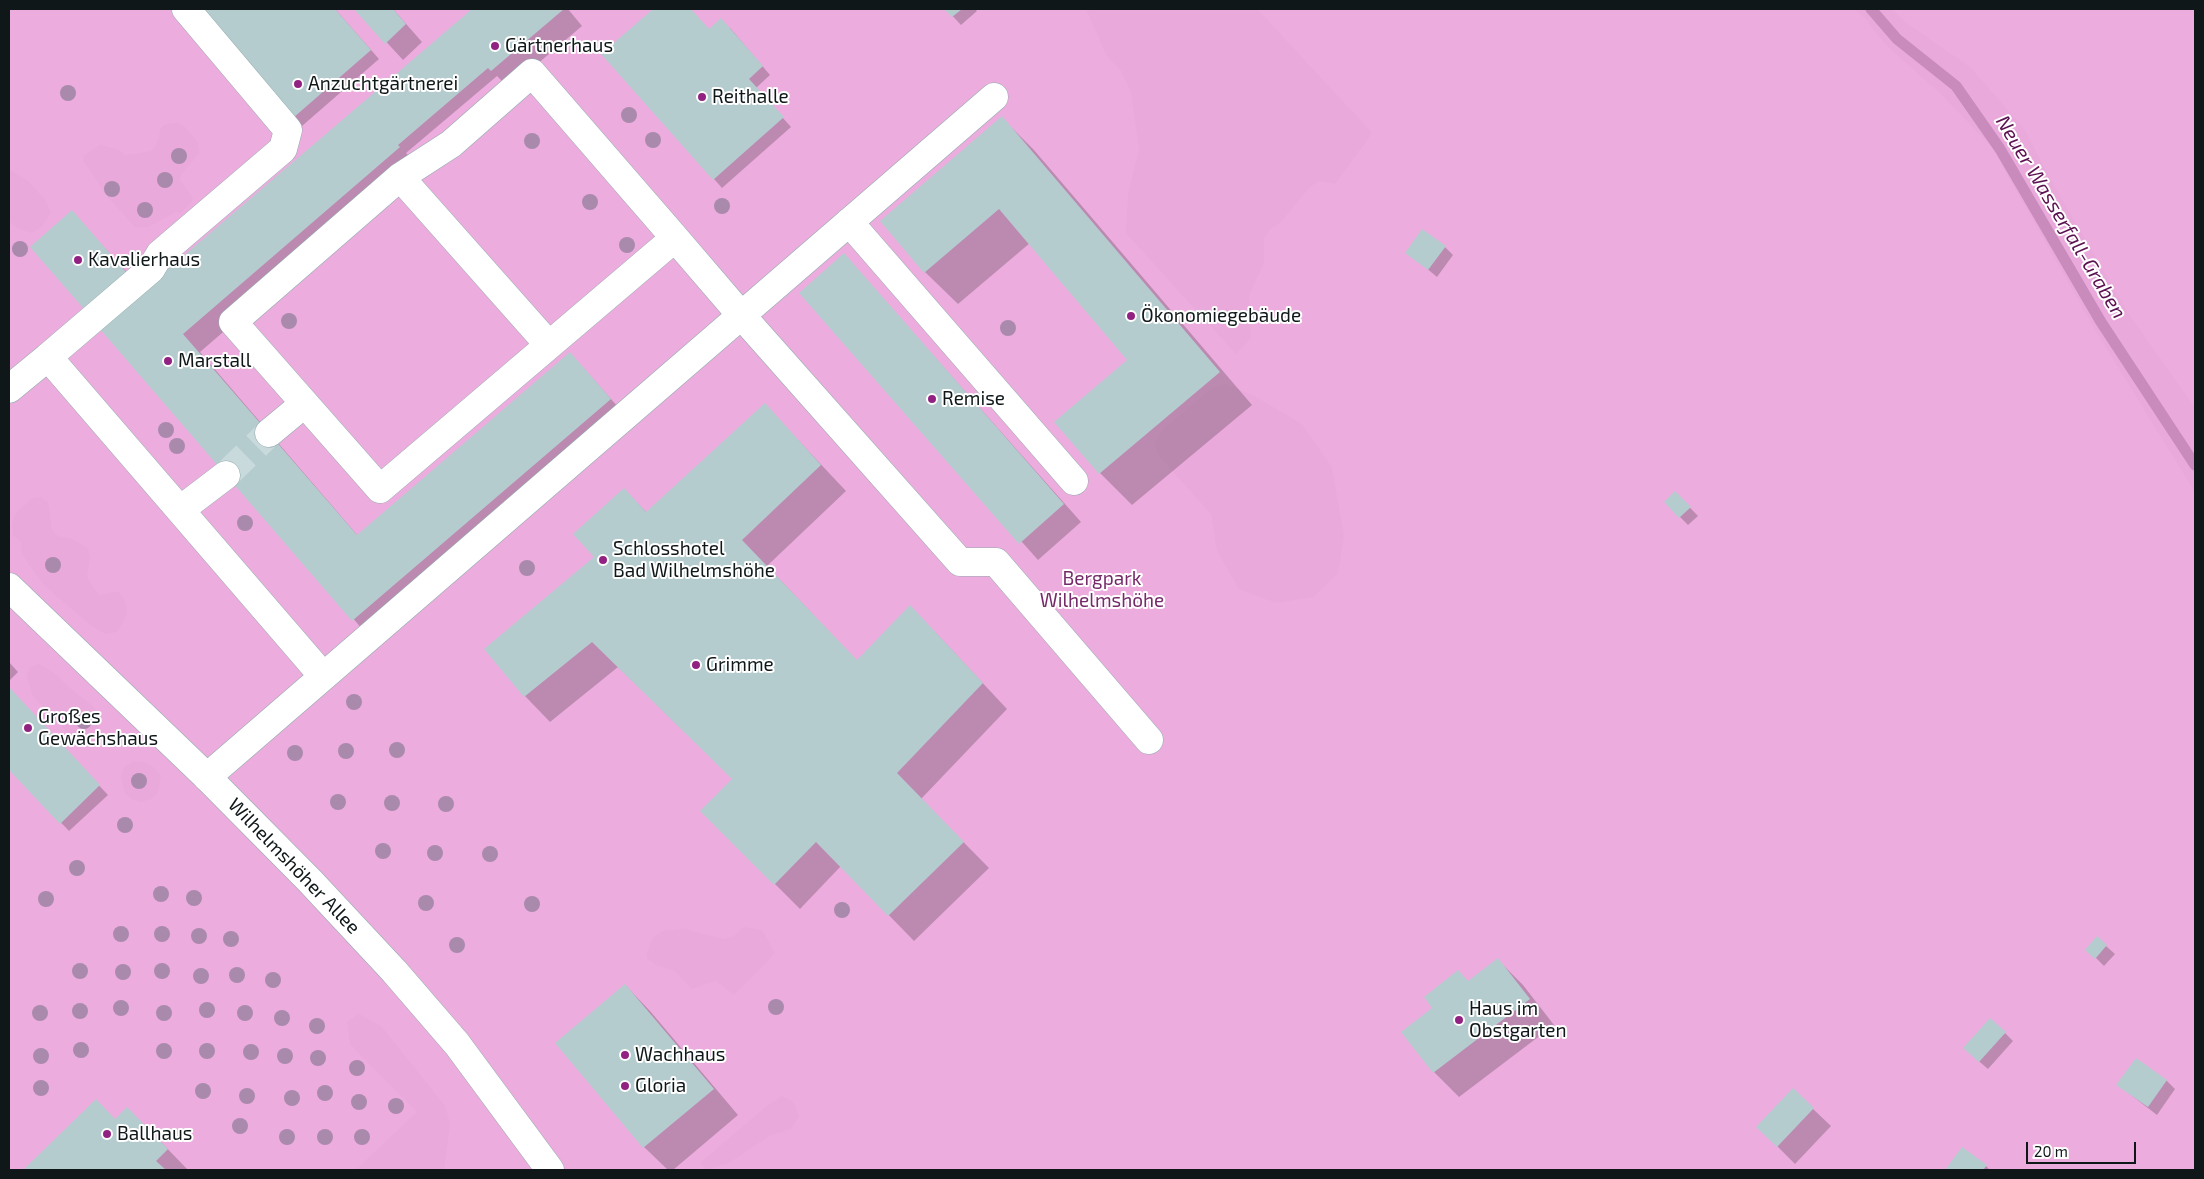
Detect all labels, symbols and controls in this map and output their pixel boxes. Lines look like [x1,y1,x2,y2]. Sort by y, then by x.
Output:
place label: Gärtnerhaus [505,35,613,57]
marker: Gärtnerhaus [489,40,501,52]
place label: Anzuchtgärtnerei [308,73,458,95]
marker: Anzuchtgärtnerei [292,78,304,90]
place label: Reithalle [712,86,789,108]
marker: Reithalle [696,91,708,103]
water label: Neuer Wasserfall-Graben [1991,111,2131,323]
place label: Kavalierhaus [88,249,200,271]
marker: Kavalierhaus [72,254,84,266]
place label: Ökonomiegebäude [1141,305,1301,327]
marker: Ökonomiegebäude [1125,310,1137,322]
place label: Marstall [178,350,251,372]
marker: Marstall [162,355,174,367]
place label: Remise [942,388,1005,410]
marker: Remise [926,393,938,405]
place label: Schlosshotel Bad Wilhelmshöhe [613,538,775,582]
marker: Schlosshotel Bad Wilhelmshöhe [597,554,609,566]
park label: Bergpark Wilhelmshöhe [1040,568,1164,612]
place label: Grimme [706,654,774,676]
marker: Grimme [690,659,702,671]
place label: Großes Gewächshaus [38,706,158,750]
marker: Großes Gewächshaus [22,722,34,734]
street label: Wilhelmshöher Allee [223,793,365,939]
place label: Haus im Obstgarten [1469,998,1566,1042]
marker: Haus im Obstgarten [1453,1014,1465,1026]
place label: Wachhaus [635,1044,725,1066]
marker: Wachhaus [619,1049,631,1061]
place label: Gloria [635,1075,686,1097]
marker: Gloria [619,1080,631,1092]
place label: Ballhaus [117,1123,192,1145]
marker: Ballhaus [101,1128,113,1140]
scale bar [2029,1132,2139,1164]
text: 20 m [2034,1142,2068,1160]

